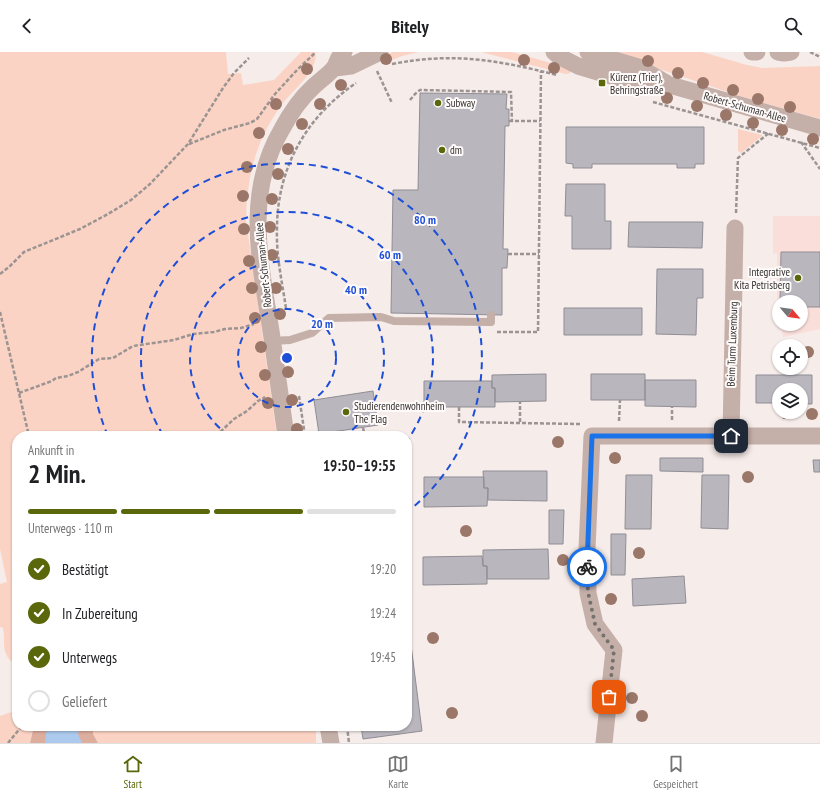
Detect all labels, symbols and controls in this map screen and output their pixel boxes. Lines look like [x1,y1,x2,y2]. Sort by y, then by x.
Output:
icon: back [16,15,38,37]
text: Bitely [391,15,429,38]
icon: search [782,15,804,37]
place label: Kürenz (Trier), Behringstraße [610,70,664,97]
marker: Kürenz (Trier), Behringstraße [597,78,607,88]
street label: Robert-Schuman-Allee [702,89,788,126]
place label: Subway [446,96,476,110]
marker: Subway [433,98,443,108]
place label: dm [450,143,462,157]
marker: dm [437,145,447,155]
text: 80 m [414,212,436,227]
street label: Robert-Schuman-Allee [252,221,274,308]
text: 60 m [379,247,401,262]
place label: Integrative Kita Petrisberg [734,265,790,292]
marker: Integrative Kita Petrisberg [793,273,803,283]
text: 40 m [345,282,367,297]
north arrow [772,295,808,331]
map controls [772,295,808,419]
street label: Beim Turm Luxemburg [724,301,740,387]
text: 20 m [311,316,333,331]
button: locate [772,339,808,375]
centre of rings [280,351,294,365]
button: layers [772,383,808,419]
place label: Studierendenwohnheim The Flag [354,399,444,426]
marker: Studierendenwohnheim The Flag [341,407,351,417]
pin [714,419,748,453]
icon: home [720,425,742,447]
text: Ankunft in [28,442,74,459]
text: 19:50–19:55 [323,456,396,475]
text: 2 Min. [28,457,86,490]
text: Unterwegs · 110 m [28,520,113,537]
courier [567,547,607,587]
icon: bike [576,556,598,578]
icon: check [28,558,50,580]
text: Bestätigt [62,560,108,579]
text: 19:20 [370,561,396,578]
icon: check [28,602,50,624]
text: In Zubereitung [62,604,138,623]
text: 19:24 [370,605,396,622]
icon: check [28,646,50,668]
text: Unterwegs [62,648,117,667]
text: 19:45 [370,649,396,666]
pin [592,680,626,714]
icon: bag [598,686,620,708]
text: Geliefert [62,692,107,711]
tab: Start [122,753,144,791]
tab: Karte [387,753,409,791]
tab: Gespeichert [653,753,698,791]

